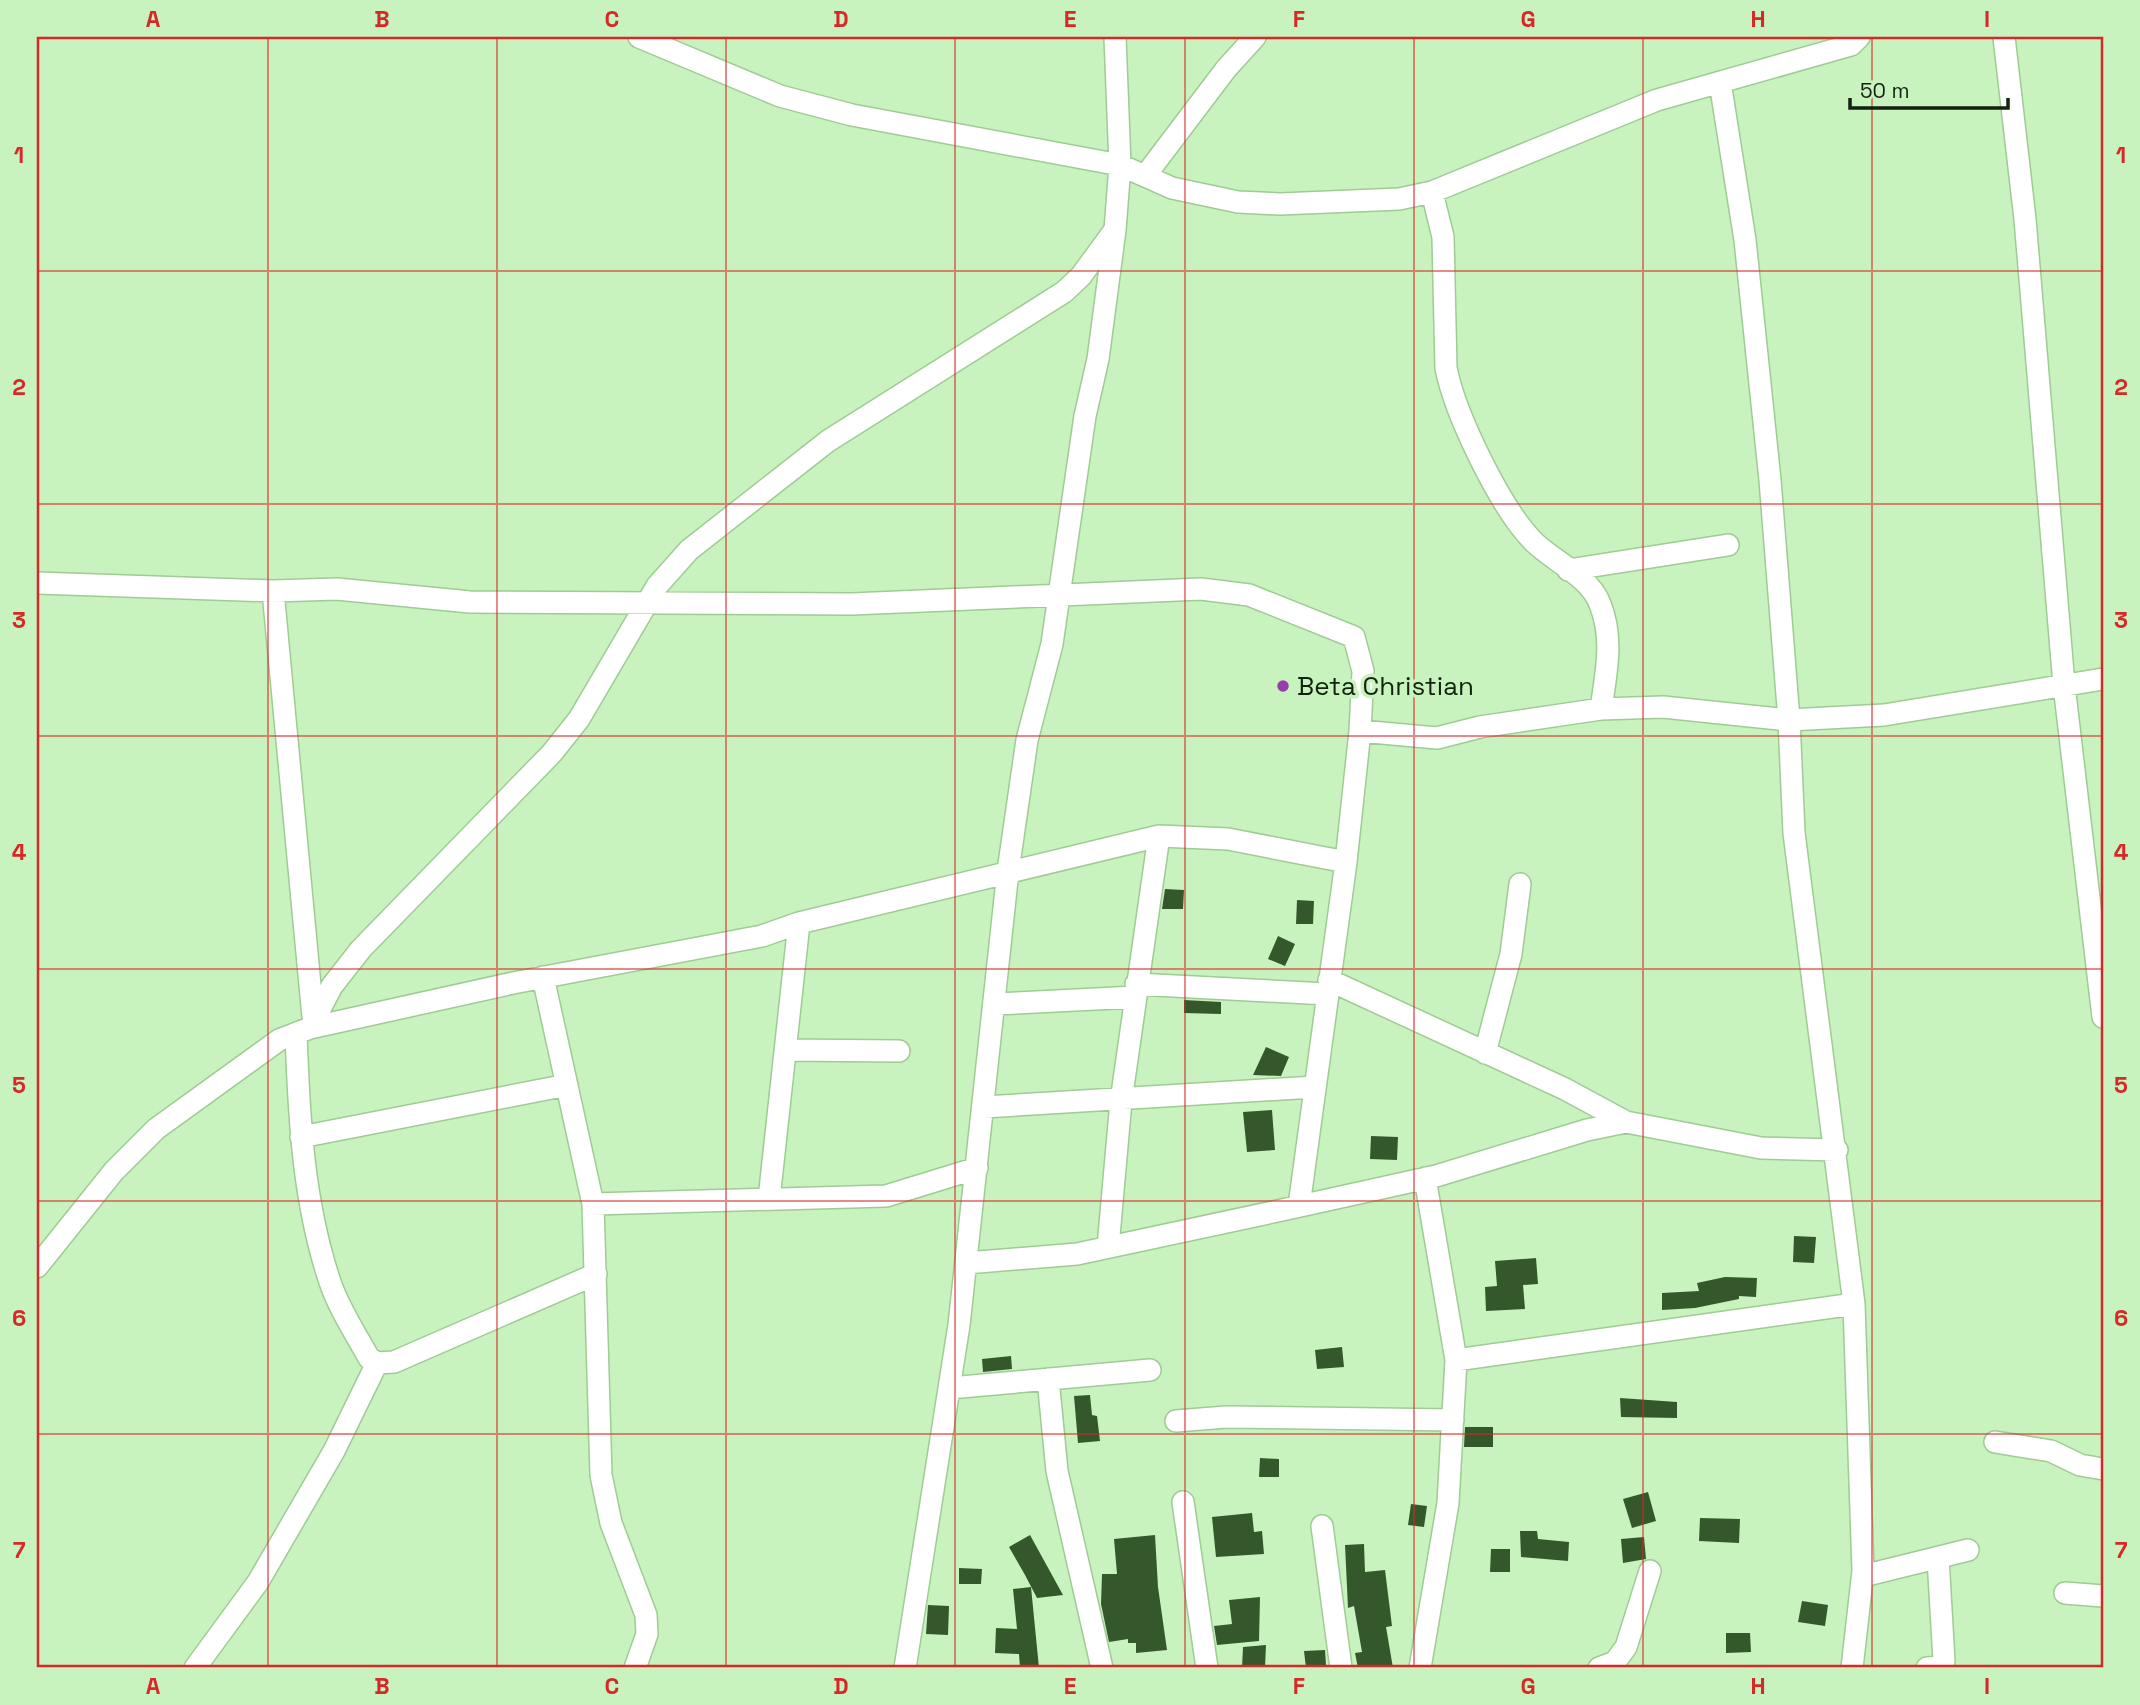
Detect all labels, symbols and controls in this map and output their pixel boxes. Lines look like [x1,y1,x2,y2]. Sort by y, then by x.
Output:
text: A [146,4,161,34]
text: B [374,4,390,34]
text: C [605,4,619,34]
text: D [833,4,849,34]
text: E [1064,4,1076,34]
text: F [1293,4,1305,34]
text: G [1520,4,1536,34]
text: H [1750,4,1766,34]
text: I [1984,4,1990,34]
scale bar [1850,66,2007,110]
text: 50 m [1860,77,1910,104]
text: 1 [14,140,24,170]
text: 1 [2116,140,2126,170]
text: 2 [12,372,26,402]
text: 2 [2114,372,2128,402]
text: 3 [12,605,26,635]
text: 3 [2114,605,2128,635]
place label: Beta Christian [1297,669,1474,703]
marker: Beta Christian [1275,678,1291,694]
text: 4 [12,837,27,867]
text: 4 [2114,837,2129,867]
text: 5 [12,1070,26,1100]
text: 5 [2114,1070,2128,1100]
text: 6 [12,1303,26,1333]
text: 6 [2114,1303,2128,1333]
text: 7 [13,1535,26,1565]
text: 7 [2115,1535,2128,1565]
text: A [146,1671,161,1701]
text: B [374,1671,390,1701]
text: C [605,1671,619,1701]
text: D [833,1671,849,1701]
text: E [1064,1671,1076,1701]
text: F [1293,1671,1305,1701]
text: G [1520,1671,1536,1701]
text: H [1750,1671,1766,1701]
text: I [1984,1671,1990,1701]

